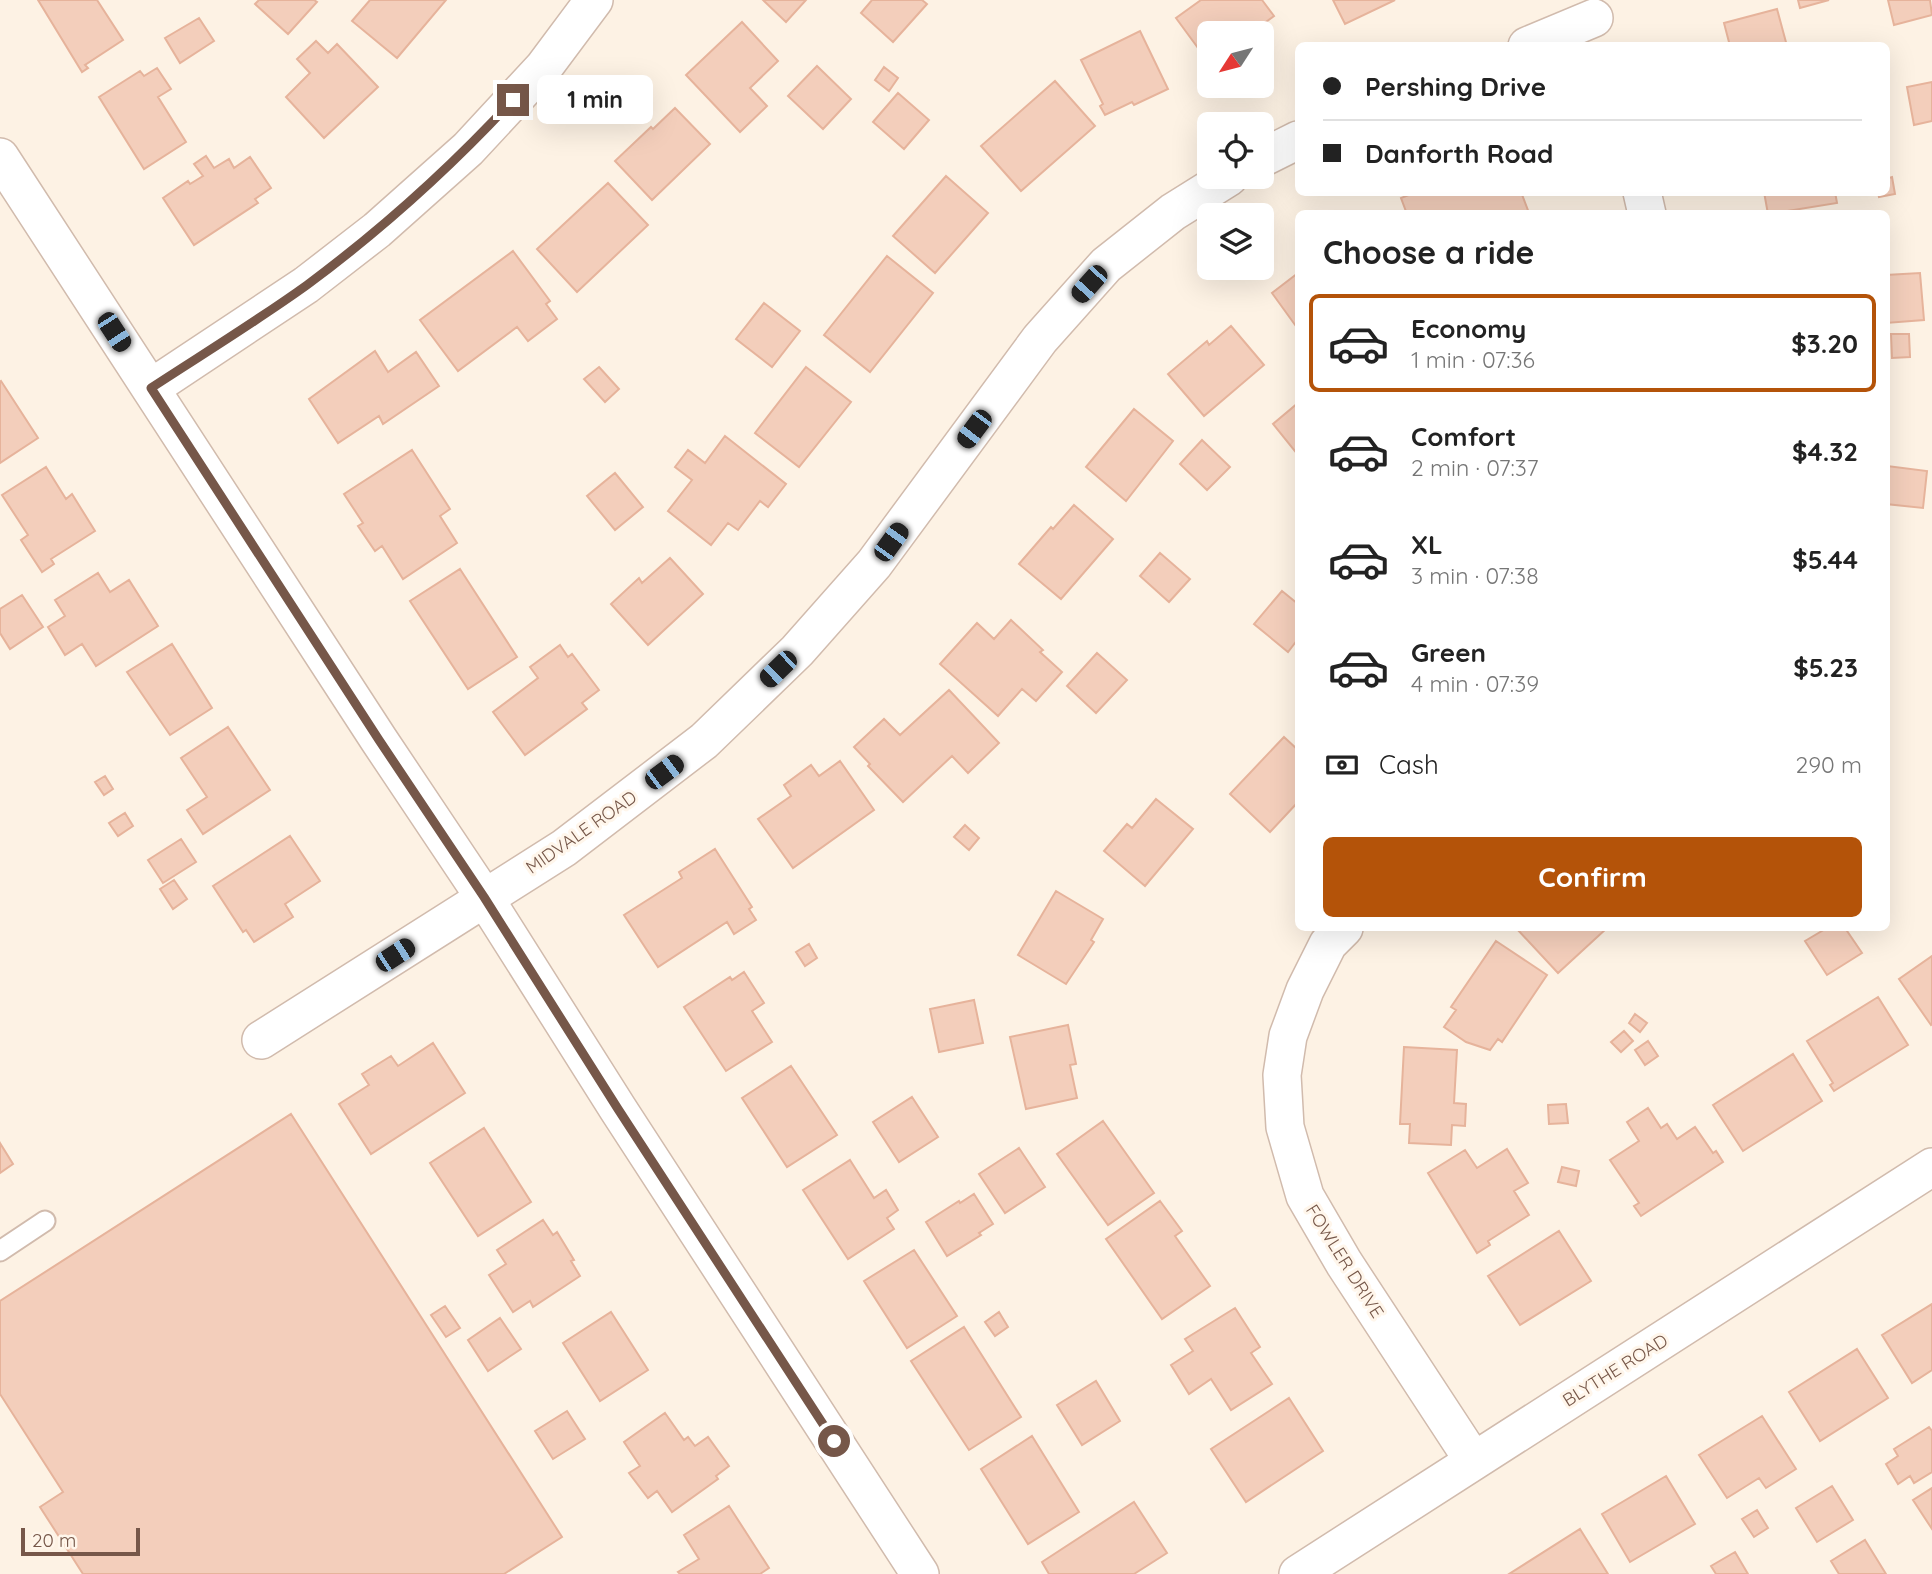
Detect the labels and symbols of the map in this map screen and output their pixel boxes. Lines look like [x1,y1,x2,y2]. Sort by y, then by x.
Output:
north arrow [1197,21,1274,98]
callout: 1 min [538,76,653,124]
route end [497,84,529,116]
car [1068,261,1111,307]
car [94,309,135,355]
car [953,406,996,452]
car [871,519,912,565]
car [756,647,801,691]
car [641,751,688,793]
street label: MIDVALE ROAD [521,785,641,879]
car [372,935,419,975]
street label: FOWLER DRIVE [1301,1200,1389,1322]
street label: BLYTHE ROAD [1558,1329,1672,1411]
route start [818,1425,850,1457]
scale bar [21,1525,140,1557]

